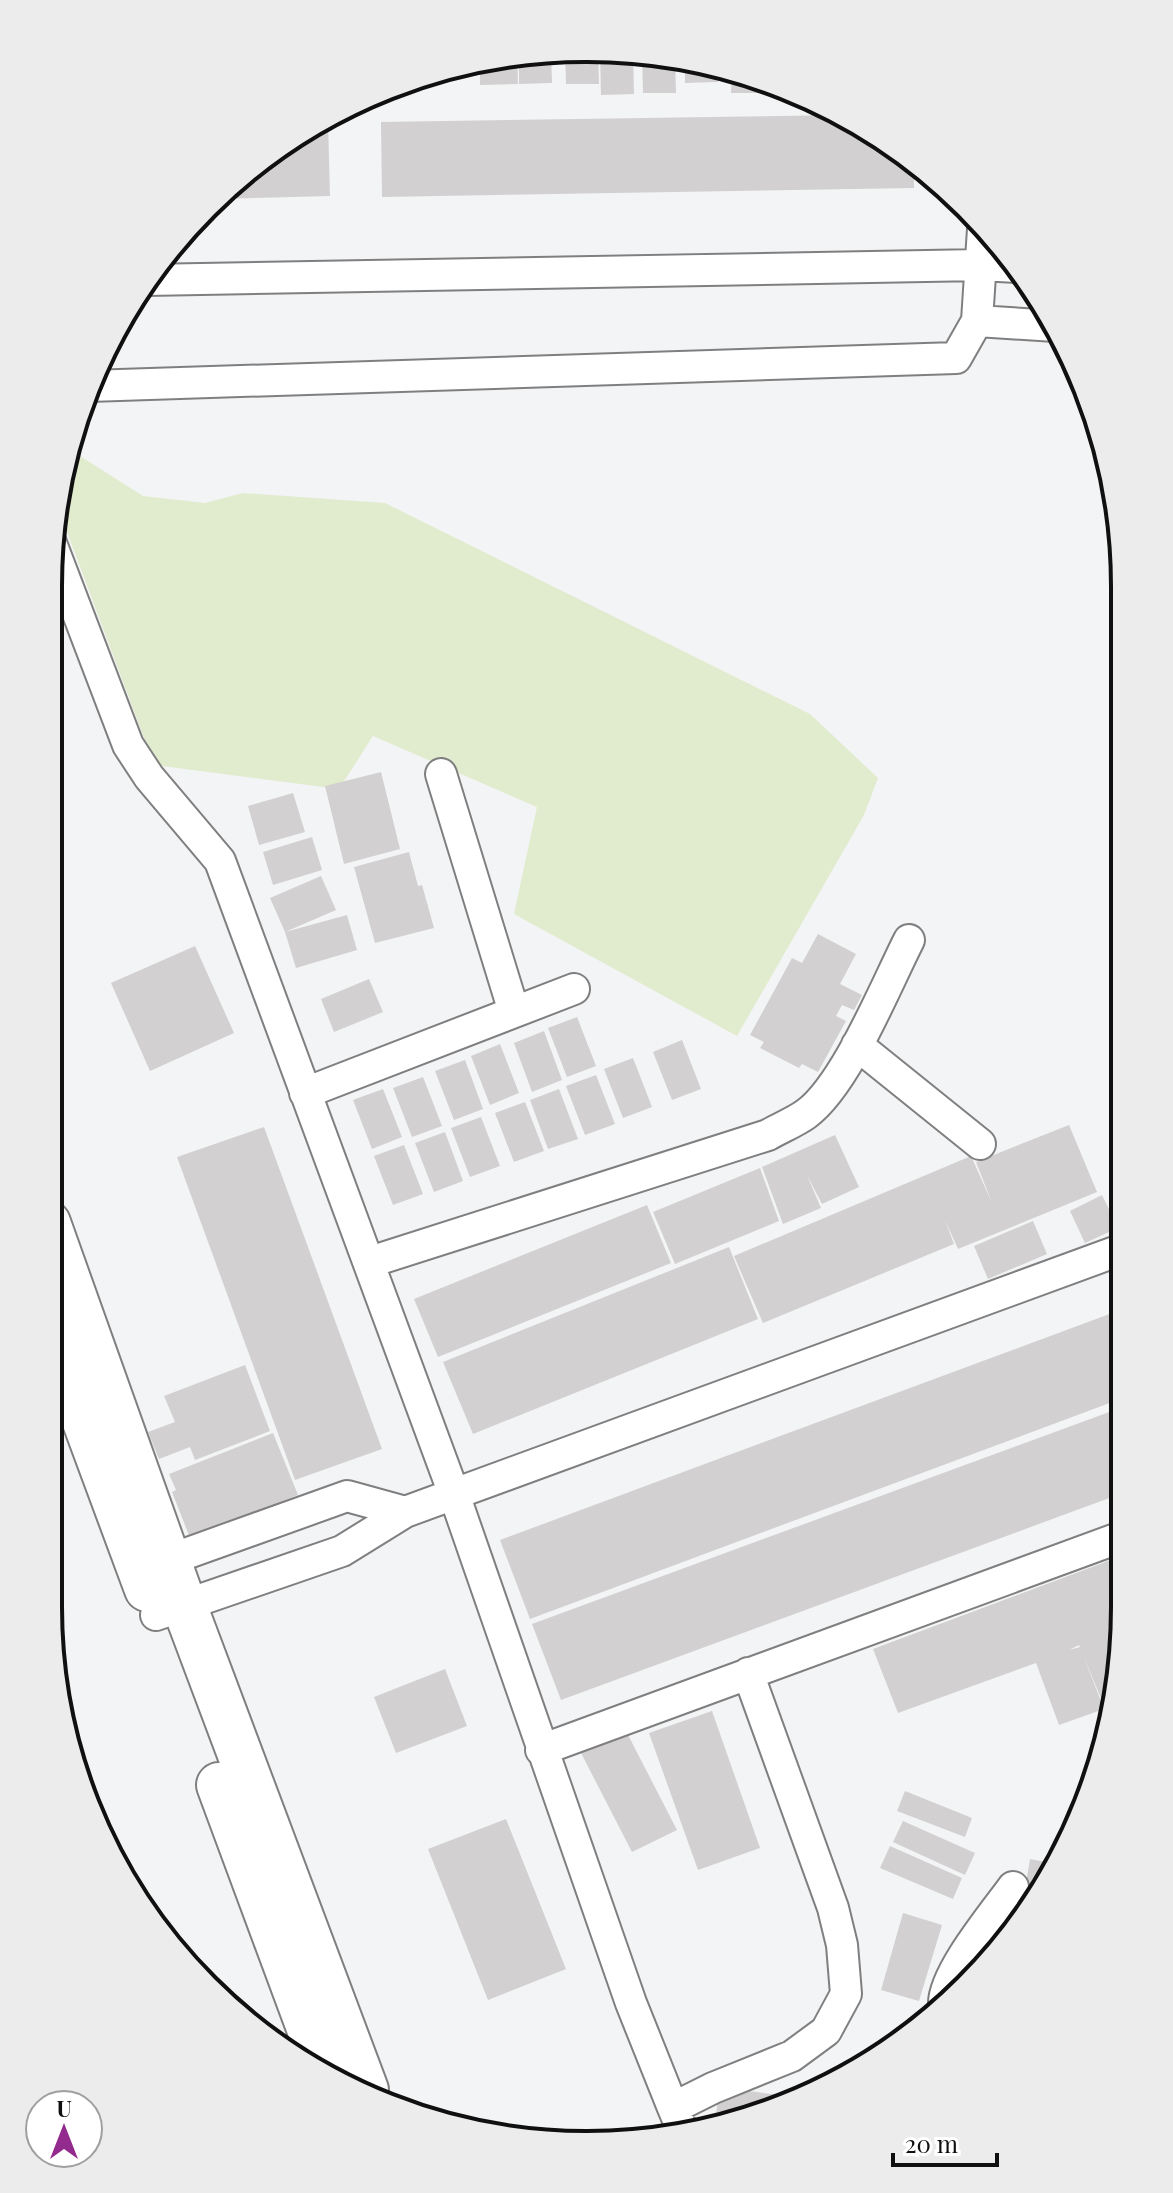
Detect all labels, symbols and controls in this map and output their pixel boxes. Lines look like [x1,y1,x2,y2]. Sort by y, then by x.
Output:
north arrow [24,2089,104,2169]
text: U [56,2093,72,2123]
scale bar [893,2117,997,2167]
text: 20 m [905,2127,958,2159]

